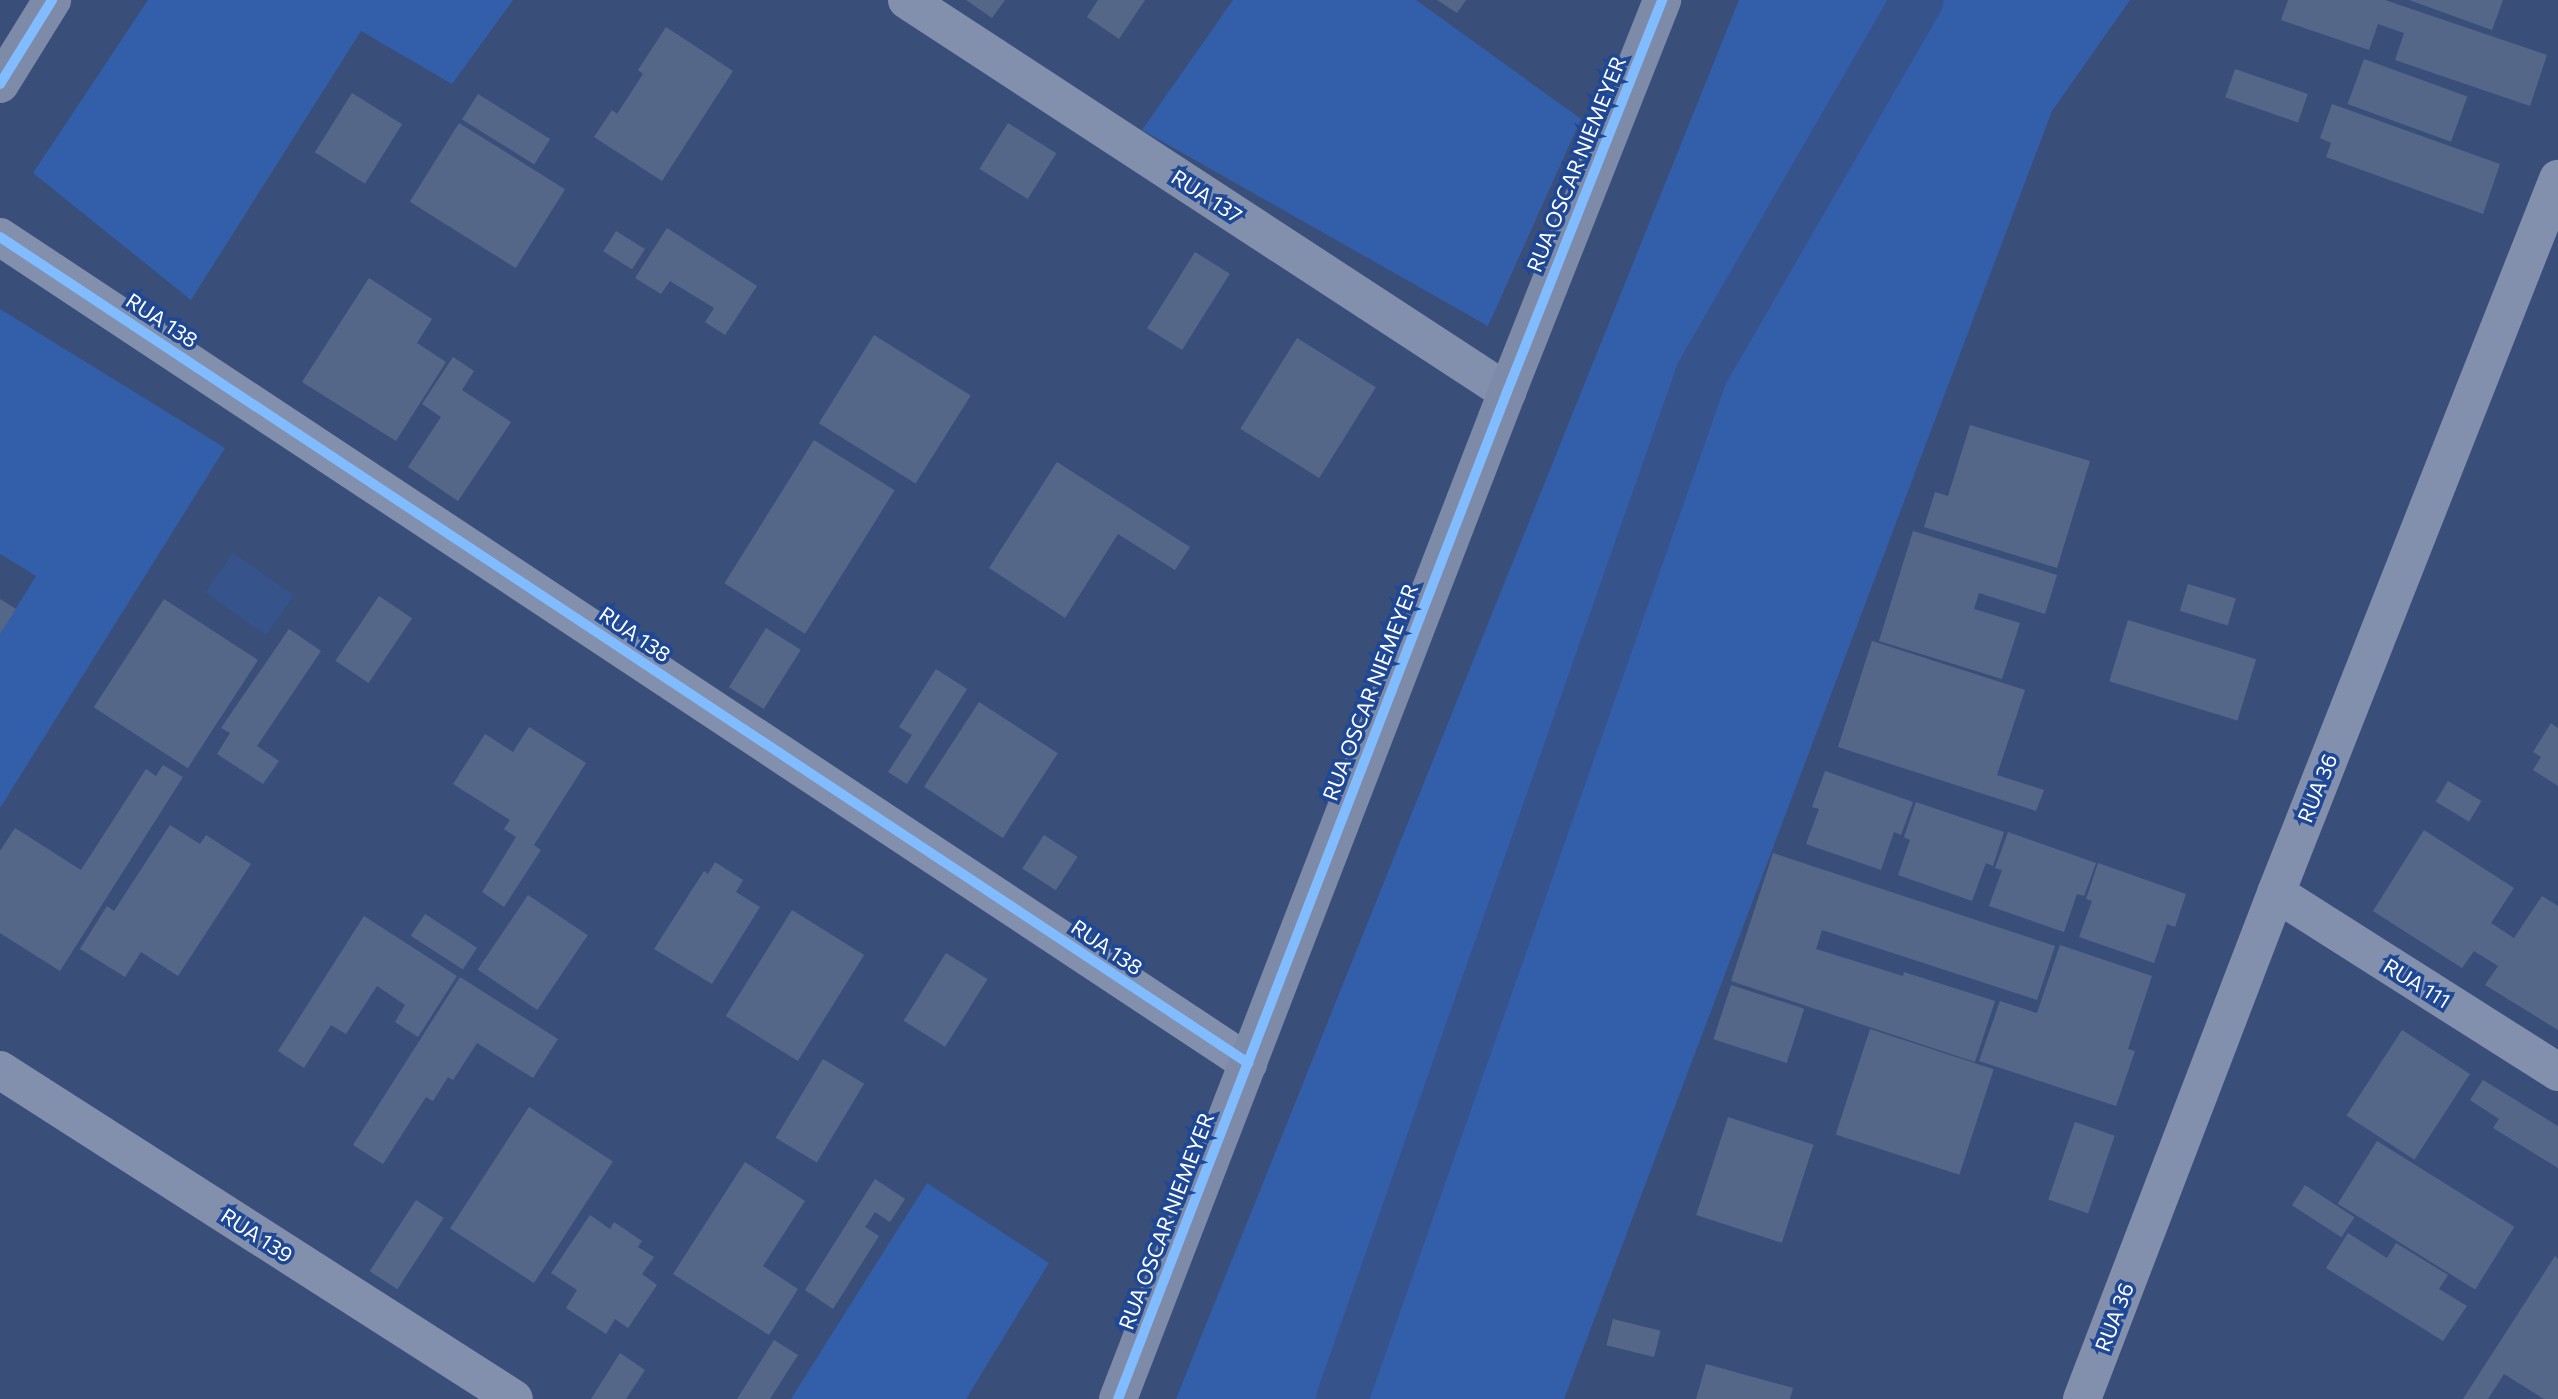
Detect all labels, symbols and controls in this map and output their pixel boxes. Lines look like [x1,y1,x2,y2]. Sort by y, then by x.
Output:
street label: RUA OSCAR NIEMEYER [1521,53,1631,275]
street label: RUA 137 [1167,164,1247,228]
street label: RUA 138 [121,287,203,353]
street label: RUA OSCAR NIEMEYER [1317,580,1423,804]
street label: RUA 138 [595,601,675,667]
street label: RUA 36 [2292,750,2342,826]
street label: RUA 138 [1067,914,1147,980]
street label: RUA 111 [2379,953,2455,1013]
street label: RUA OSCAR NIEMEYER [1113,1109,1219,1333]
street label: RUA 139 [216,1202,298,1268]
street label: RUA 36 [2089,1279,2139,1355]

